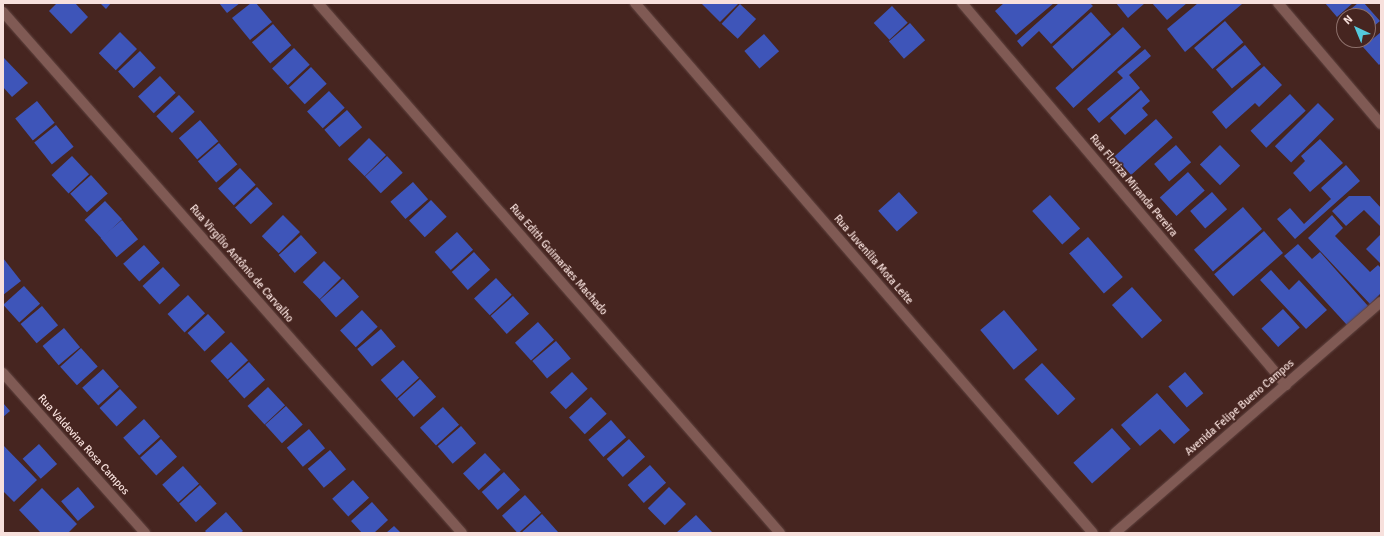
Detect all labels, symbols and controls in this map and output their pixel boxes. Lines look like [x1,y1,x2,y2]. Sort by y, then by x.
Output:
north arrow [1336,8,1376,48]
text: N [1341,12,1355,27]
street label: Rua Floriza Miranda Pereira [1086,132,1180,240]
street label: Rua Virgílio Antônio de Carvalho [186,202,296,326]
street label: Rua Edith Guimarães Machado [506,202,610,318]
street label: Rua Juvenília Mota Leite [831,213,915,307]
street label: Avenida Felipe Bueno Campos [1183,357,1297,459]
street label: Rua Valdevina Rosa Campos [34,392,132,498]

